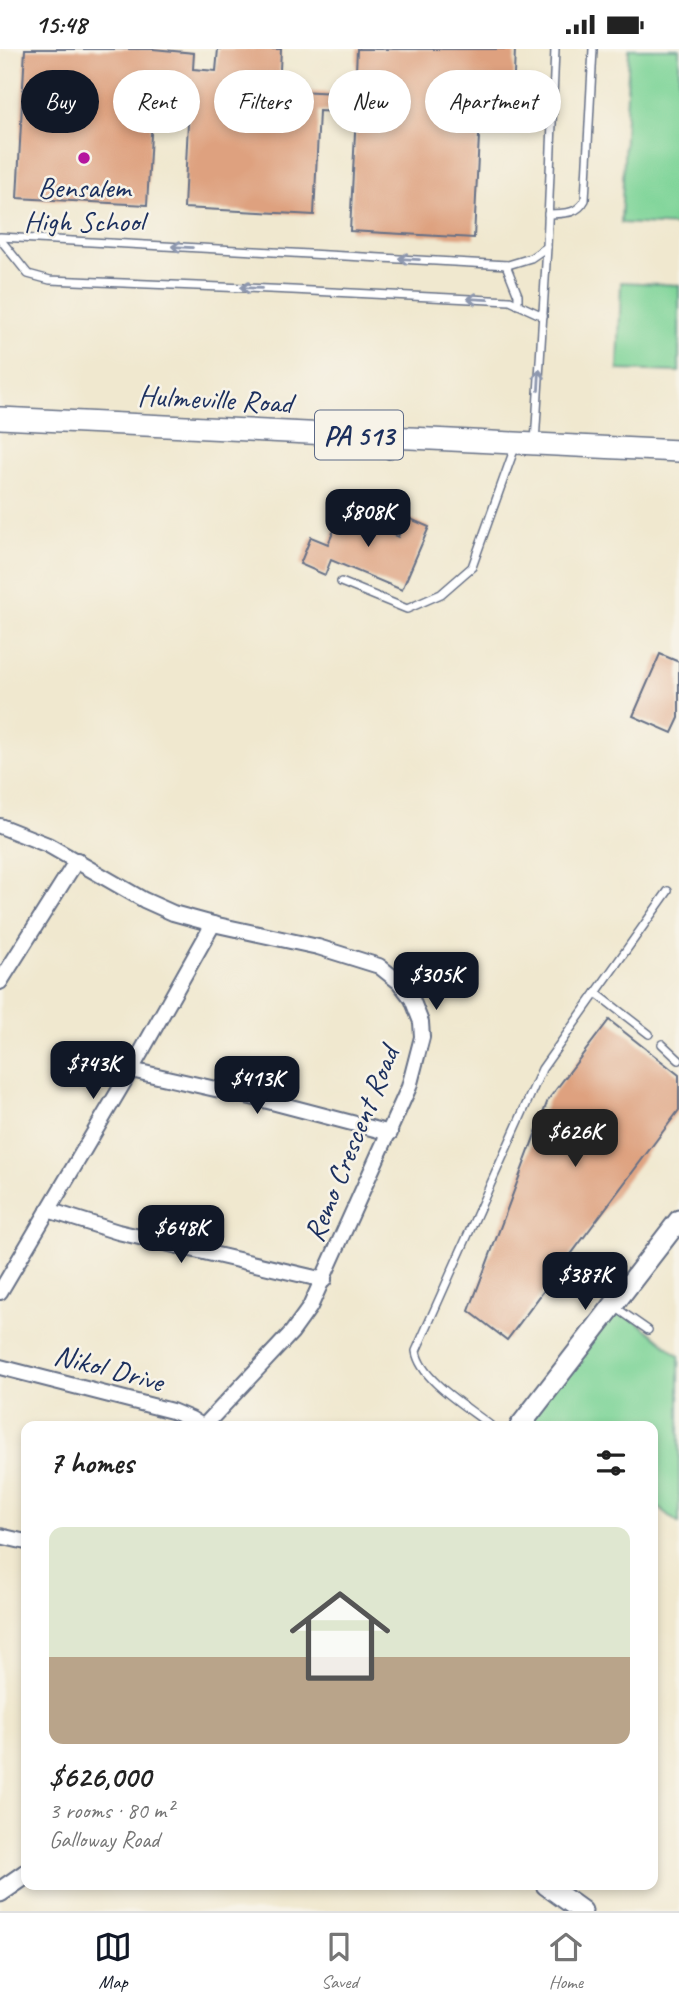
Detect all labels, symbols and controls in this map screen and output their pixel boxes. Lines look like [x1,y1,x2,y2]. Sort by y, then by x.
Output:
text: 15:48 [35,8,87,41]
chip: Buy [21,70,99,133]
chip: Rent [113,70,200,133]
chip: Filters [214,70,314,133]
chip: New [328,70,411,133]
chip: Apartment [425,70,561,133]
marker: Bensalem High School [76,150,92,166]
place label: Bensalem High School [24,168,149,240]
one-way arrow [171,240,194,253]
one-way arrow [398,253,421,266]
one-way arrow [239,282,262,295]
one-way arrow [467,293,490,306]
one-way arrow [533,369,546,392]
street label: Hulmeville Road [137,376,297,422]
road number: PA 513 [315,411,403,459]
pin: $808K [319,489,417,549]
text: $808K [341,497,395,526]
pin: $305K [387,953,485,1012]
text: $305K [410,960,462,989]
street label: Remo Crescent Road [295,1037,409,1247]
pin: $743K [44,1041,142,1101]
text: $743K [67,1049,120,1078]
pin: $413K [208,1056,306,1116]
text: $413K [230,1064,284,1093]
pin: $626K [526,1109,624,1169]
text: $626K [548,1117,602,1146]
pin: $648K [132,1205,230,1265]
text: $648K [154,1213,208,1242]
pin: $387K [536,1253,634,1312]
text: $387K [559,1260,612,1289]
street label: Nikol Drive [50,1335,170,1401]
text: 7 homes [49,1444,134,1482]
icon: filters [592,1444,630,1482]
icon: home [277,1573,403,1699]
text: $626,000 [49,1758,151,1796]
text: 3 rooms · 80 m² [49,1796,173,1825]
text: Galloway Road [49,1825,159,1854]
tab: Map [94,1928,132,1994]
tab: Saved [320,1928,358,1994]
tab: Home [547,1928,585,1994]

